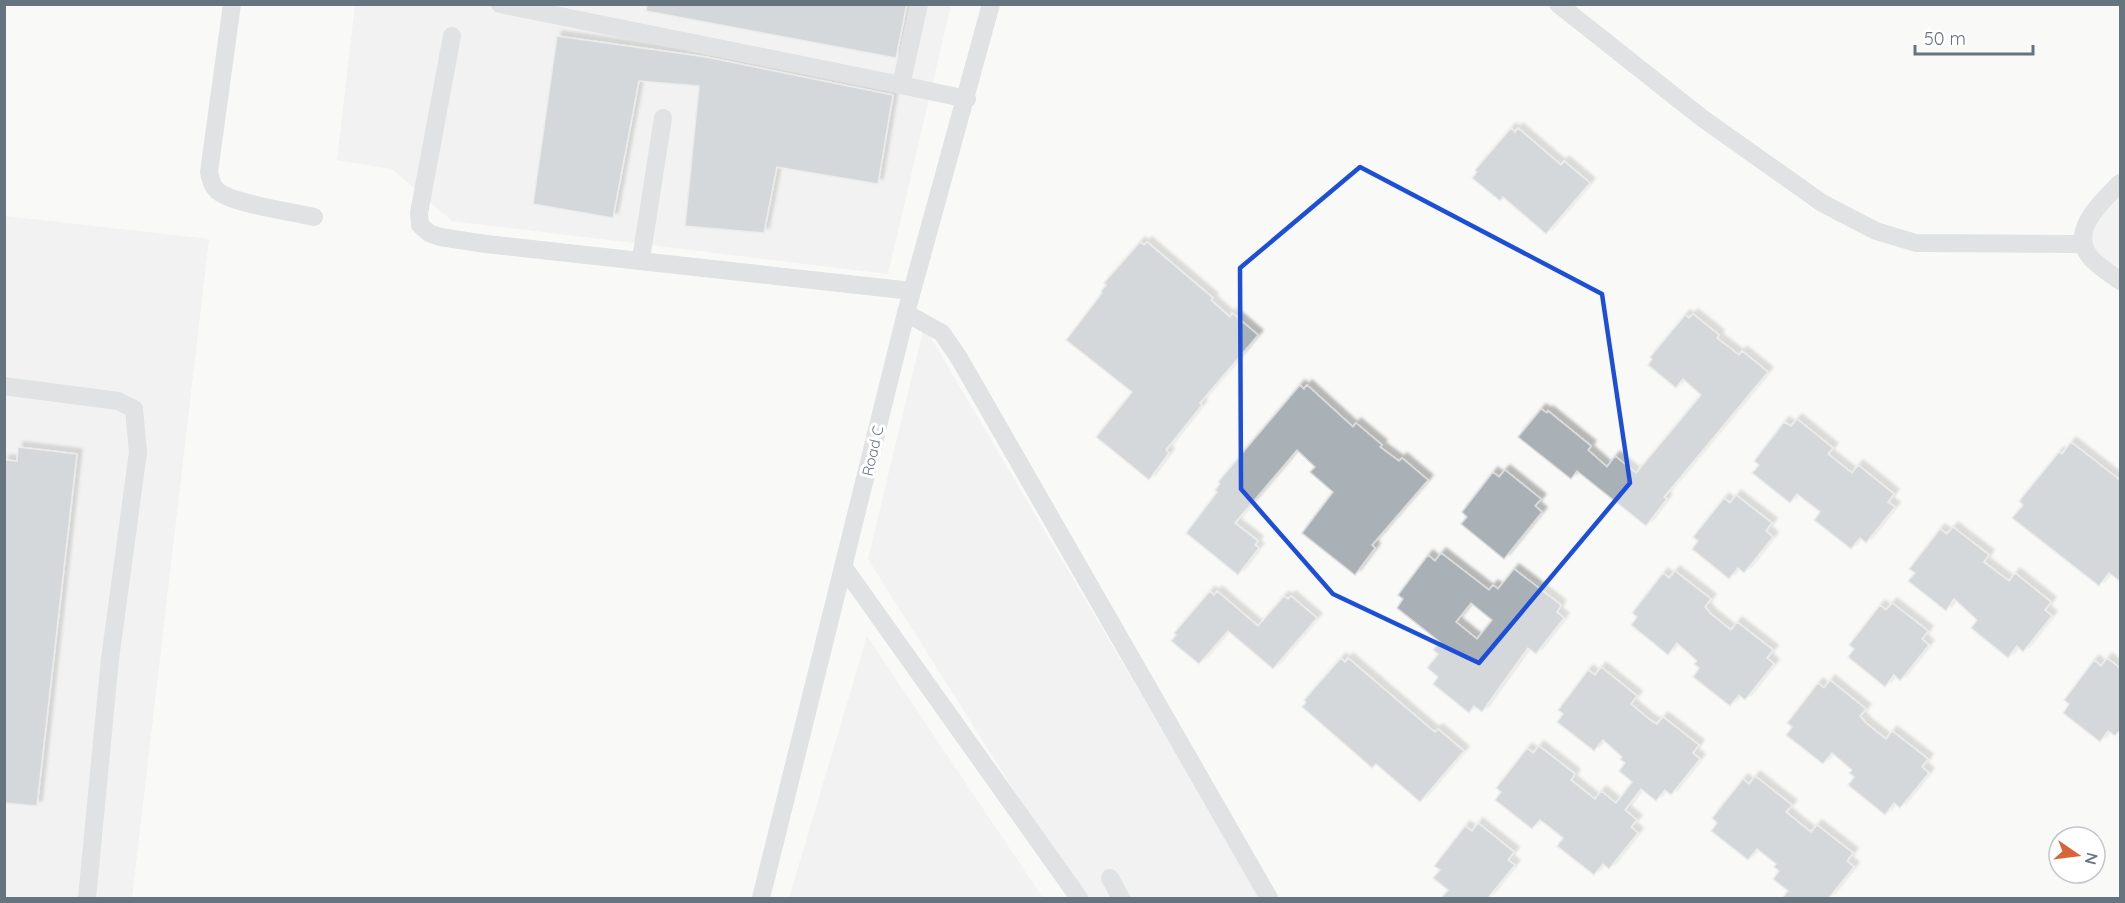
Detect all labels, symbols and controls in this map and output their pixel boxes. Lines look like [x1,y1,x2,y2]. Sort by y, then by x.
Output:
scale bar [1915,18,2034,56]
text: 50 m [1924,27,1966,50]
street label: Road C [858,424,888,478]
north arrow [2047,825,2107,885]
text: N [2080,851,2103,867]

